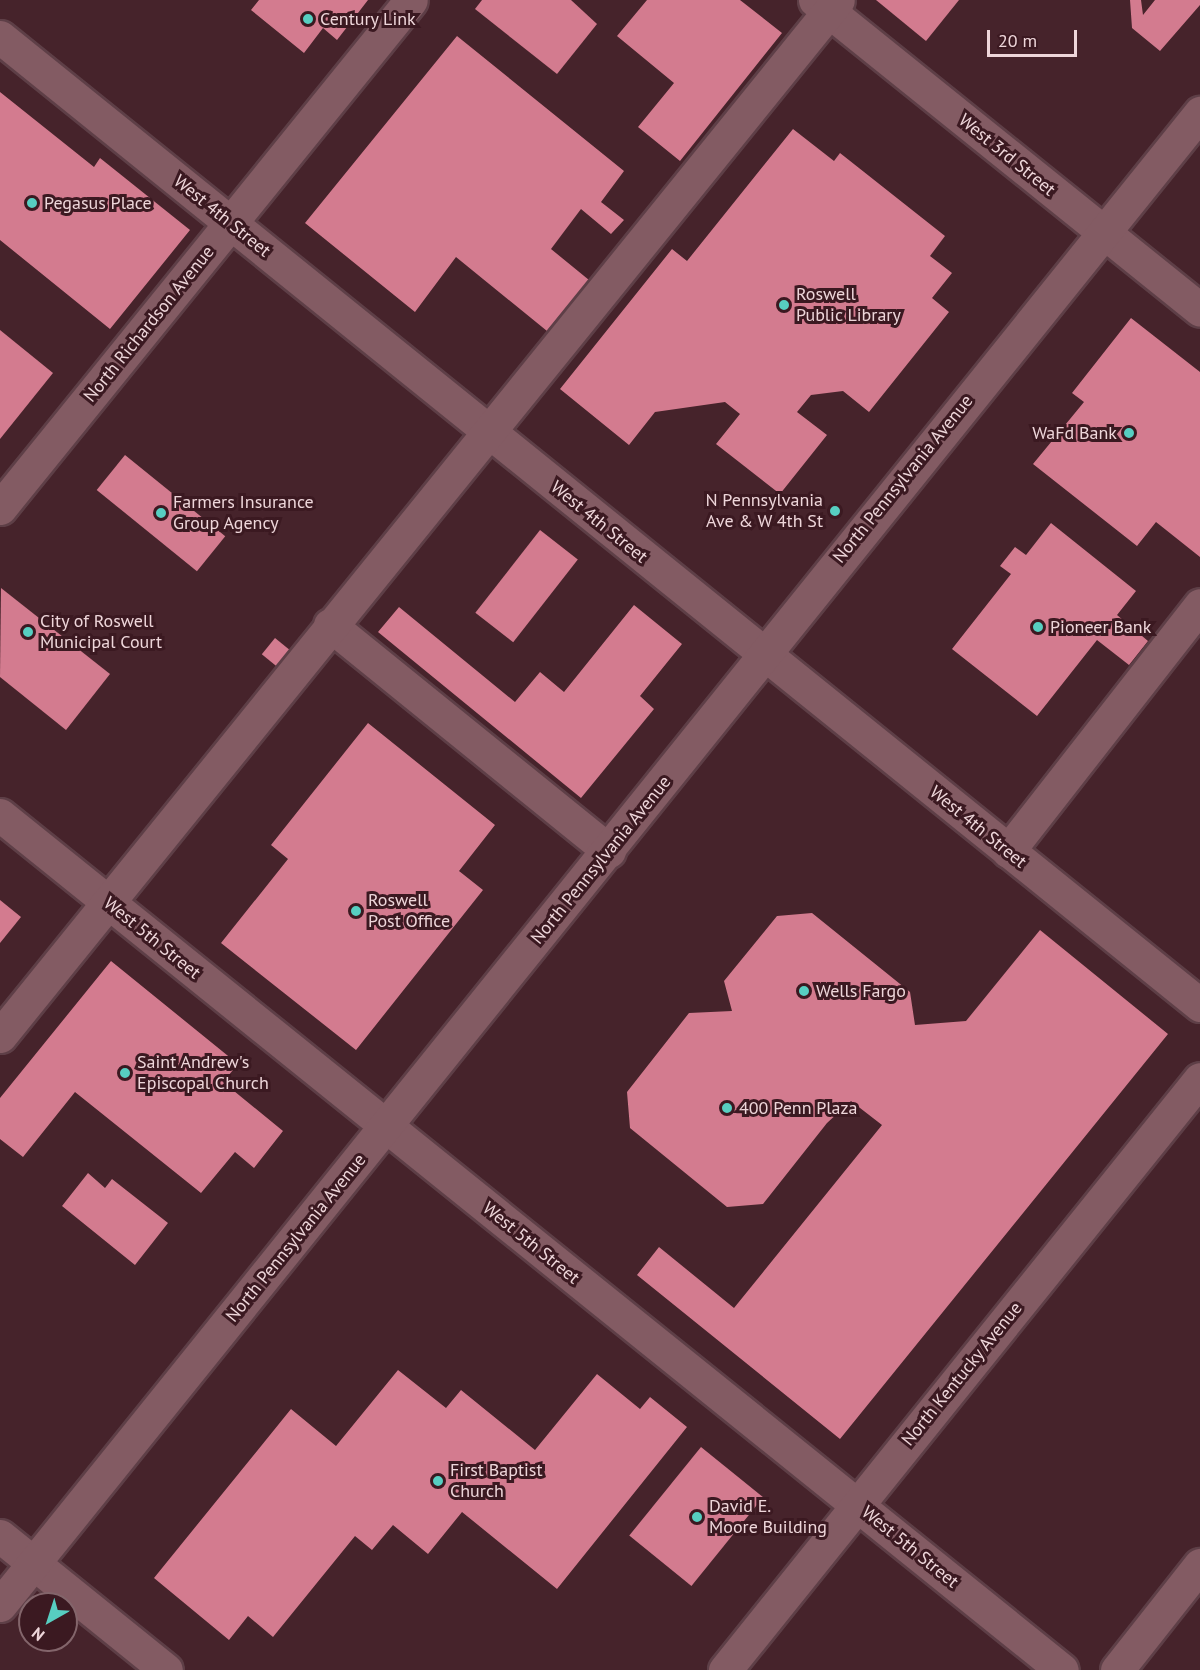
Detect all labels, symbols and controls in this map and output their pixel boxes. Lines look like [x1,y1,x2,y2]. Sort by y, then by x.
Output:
place label: Century Link [320,8,416,30]
marker: Century Link [301,12,315,26]
scale bar [990,18,1080,56]
text: 20 m [998,29,1037,52]
street label: West 3rd Street [954,109,1060,201]
street label: West 4th Street [169,170,275,262]
place label: Pegasus Place [44,192,152,214]
marker: Pegasus Place [25,196,39,210]
street label: North Richardson Avenue [79,241,219,407]
place label: Roswell Public Library [796,284,901,326]
marker: Roswell Public Library [777,298,791,312]
street label: North Pennsylvania Avenue [828,390,978,568]
place label: WaFd Bank [1032,422,1117,444]
marker: WaFd Bank [1122,426,1136,440]
street label: West 4th Street [546,476,652,568]
place label: N Pennsylvania Ave & W 4th St [705,490,823,532]
place label: Farmers Insurance Group Agency [173,492,314,534]
marker: N Pennsylvania Ave & W 4th St [828,504,842,518]
marker: Farmers Insurance Group Agency [154,506,168,520]
place label: City of Roswell Municipal Court [40,611,162,654]
place label: Pioneer Bank [1050,616,1151,638]
marker: Pioneer Bank [1031,620,1045,634]
marker: City of Roswell Municipal Court [21,625,35,639]
street label: North Pennsylvania Avenue [526,771,676,949]
street label: West 4th Street [925,781,1031,873]
place label: Roswell Post Office [368,890,450,932]
street label: West 5th Street [99,892,205,984]
marker: Roswell Post Office [349,904,363,918]
place label: Wells Fargo [816,980,906,1002]
marker: Wells Fargo [797,984,811,998]
place label: Saint Andrew's Episcopal Church [137,1052,269,1094]
marker: Saint Andrew's Episcopal Church [118,1066,132,1080]
place label: 400 Penn Plaza [739,1097,858,1119]
marker: 400 Penn Plaza [720,1101,734,1115]
street label: North Pennsylvania Avenue [221,1149,371,1327]
street label: West 5th Street [478,1197,584,1289]
street label: North Kentucky Avenue [897,1297,1027,1451]
place label: First Baptist Church [450,1460,543,1502]
marker: First Baptist Church [431,1474,445,1488]
place label: David E. Moore Building [709,1496,827,1538]
street label: West 5th Street [857,1501,963,1593]
marker: David E. Moore Building [690,1510,704,1524]
north arrow [18,1592,78,1652]
text: N [28,1623,48,1646]

